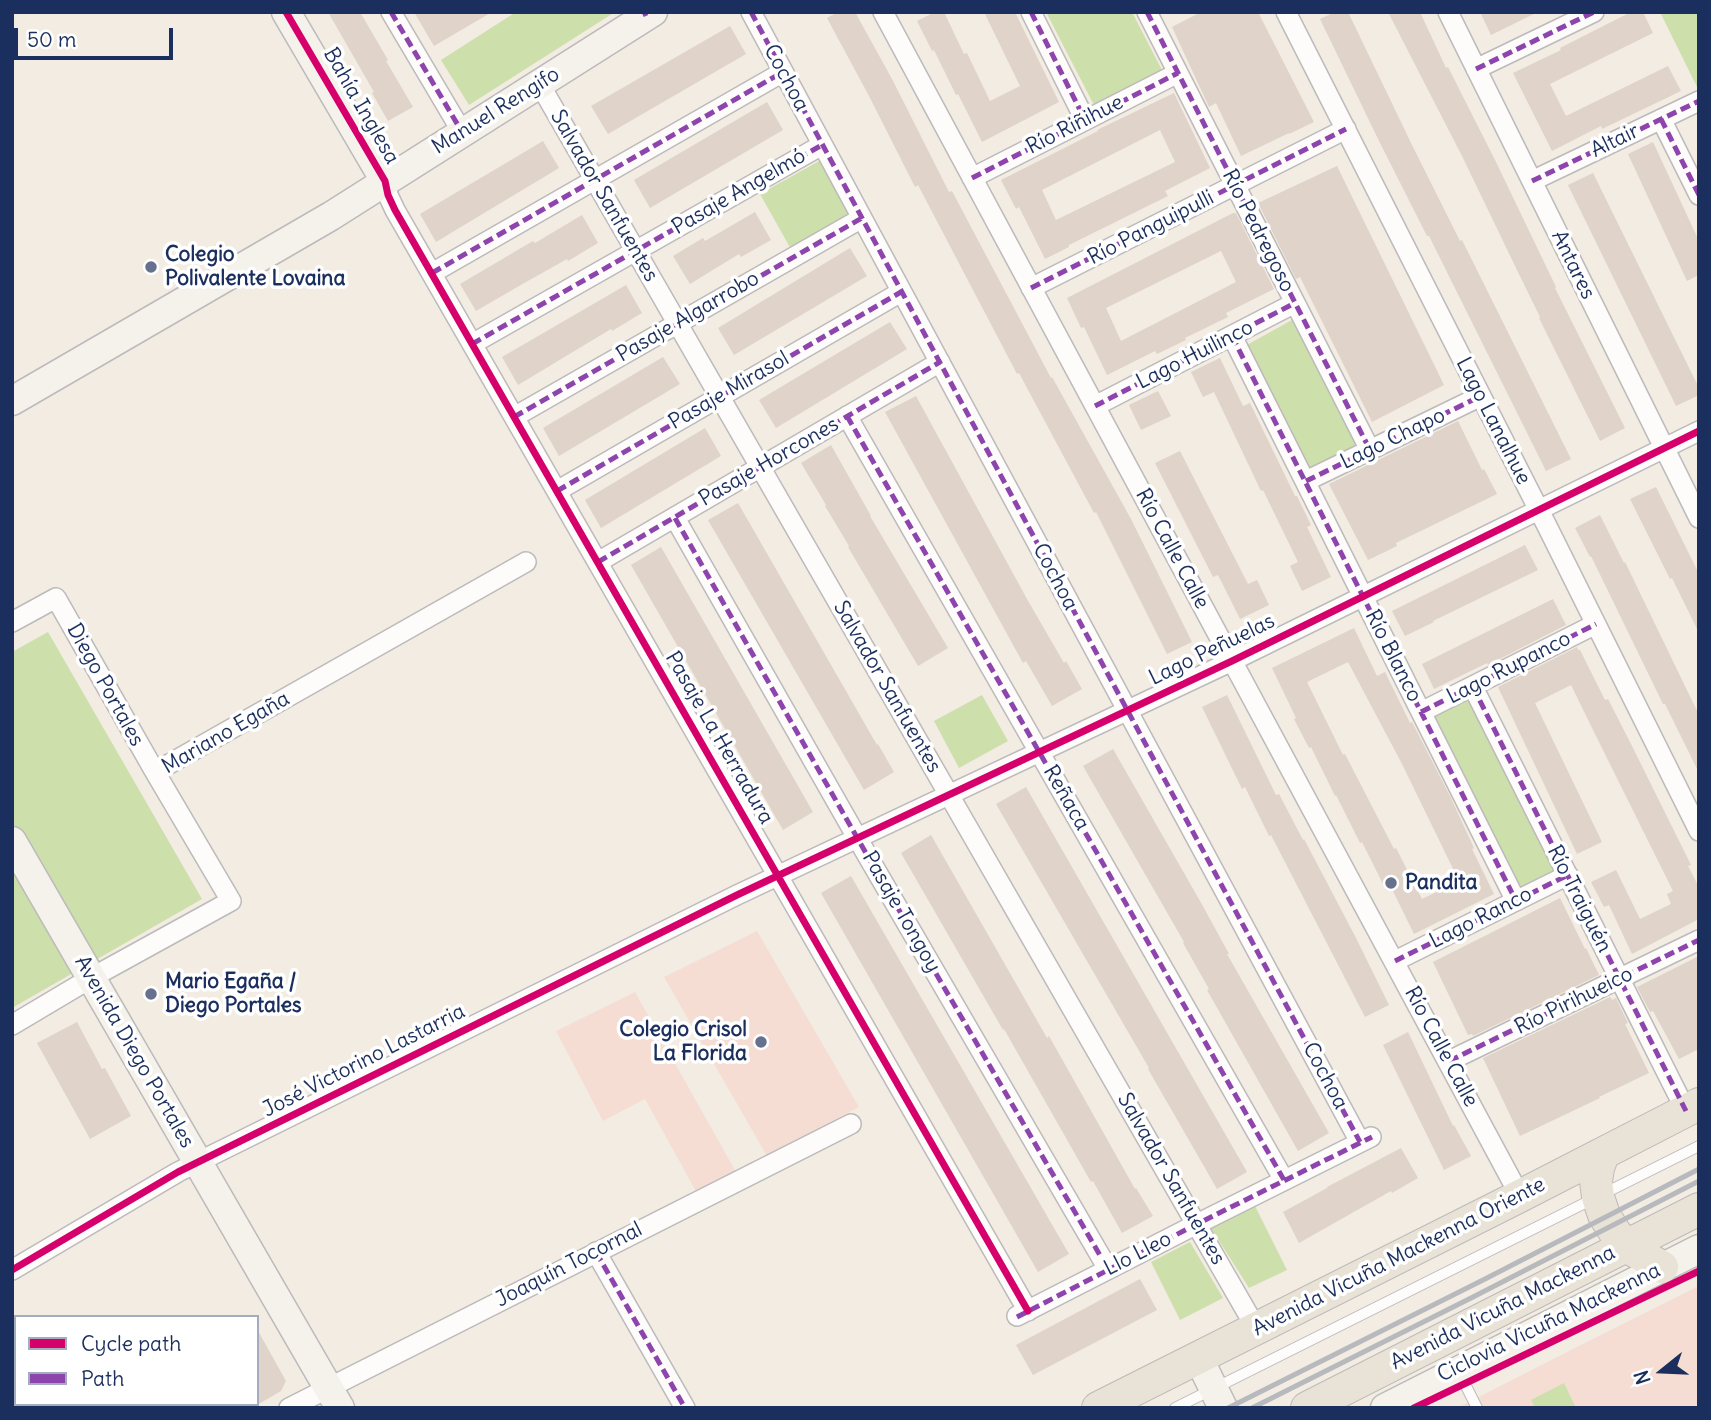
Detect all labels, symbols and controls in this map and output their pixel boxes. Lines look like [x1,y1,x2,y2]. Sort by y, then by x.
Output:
scale bar [18,14,177,58]
text: 50 m [27,26,76,53]
street label: Cochoa [758,40,814,116]
street label: Bahía Inglesa [318,43,404,169]
street label: Manuel Rengifo [428,62,564,160]
street label: Río Riñihue [1022,90,1128,160]
street label: Salvador Sanfuentes [545,106,663,286]
street label: Altair [1587,119,1643,163]
street label: Pasaje Angelmó [668,144,810,240]
street label: Río Pedregoso [1216,165,1300,297]
street label: Río Panguipulli [1084,185,1218,271]
street label: Antares [1546,227,1600,303]
place label: Colegio Polivalente Lovaina [165,242,346,292]
marker: Colegio Polivalente Lovaina [143,259,159,275]
street label: Pasaje Algarrobo [612,266,764,368]
street label: Lago Huilinco [1132,315,1258,395]
street label: Pasaje Mirasol [664,346,794,436]
street label: Lago Lanalhue [1450,353,1536,489]
street label: Lago Chapo [1337,403,1449,475]
street label: Pasaje Horcones [695,412,843,512]
street label: Río Calle Calle [1130,485,1214,613]
street label: Cochoa [1027,539,1083,615]
street label: Salvador Sanfuentes [828,597,946,777]
street label: Río Blanco [1359,606,1427,706]
street label: Lago Peñuelas [1145,609,1279,691]
street label: Diego Portales [61,619,149,751]
street label: Lago Rupanco [1443,626,1575,710]
street label: Pasaje La Herradura [659,647,779,829]
street label: Mariano Egaña [158,686,294,780]
street label: Reñaca [1037,761,1095,835]
street label: Río Traiguén [1541,841,1617,957]
street label: Pasaje Tongoy [856,847,946,977]
place label: Pandita [1405,870,1477,896]
marker: Pandita [1383,875,1399,891]
street label: Lago Ranco [1426,881,1536,955]
street label: Avenida Diego Portales [69,951,199,1153]
street label: Río Pirihueico [1511,962,1637,1040]
place label: Mario Egaña / Diego Portales [165,969,302,1019]
street label: Río Calle Calle [1399,983,1483,1111]
marker: Mario Egaña / Diego Portales [143,986,159,1002]
street label: José Victorino Lastarria [259,999,469,1123]
place label: Colegio Crisol La Florida [619,1017,747,1067]
marker: Colegio Crisol La Florida [753,1034,769,1050]
street label: Cochoa [1297,1038,1353,1114]
street label: Salvador Sanfuentes [1112,1089,1230,1269]
street label: Avenida Vicuña Mackenna Oriente [1249,1172,1549,1342]
street label: Joaquín Tocornal [491,1217,647,1313]
street label: Llo Lleo [1100,1226,1176,1282]
street label: Avenida Vicuña Mackenna [1387,1240,1619,1376]
street label: Ciclovia Vicuña Mackenna [1433,1258,1665,1388]
legend [14,1315,259,1406]
text: Cycle path [81,1330,181,1357]
north arrow [1627,1336,1697,1406]
text: Path [81,1365,124,1392]
text: N [1629,1368,1655,1387]

